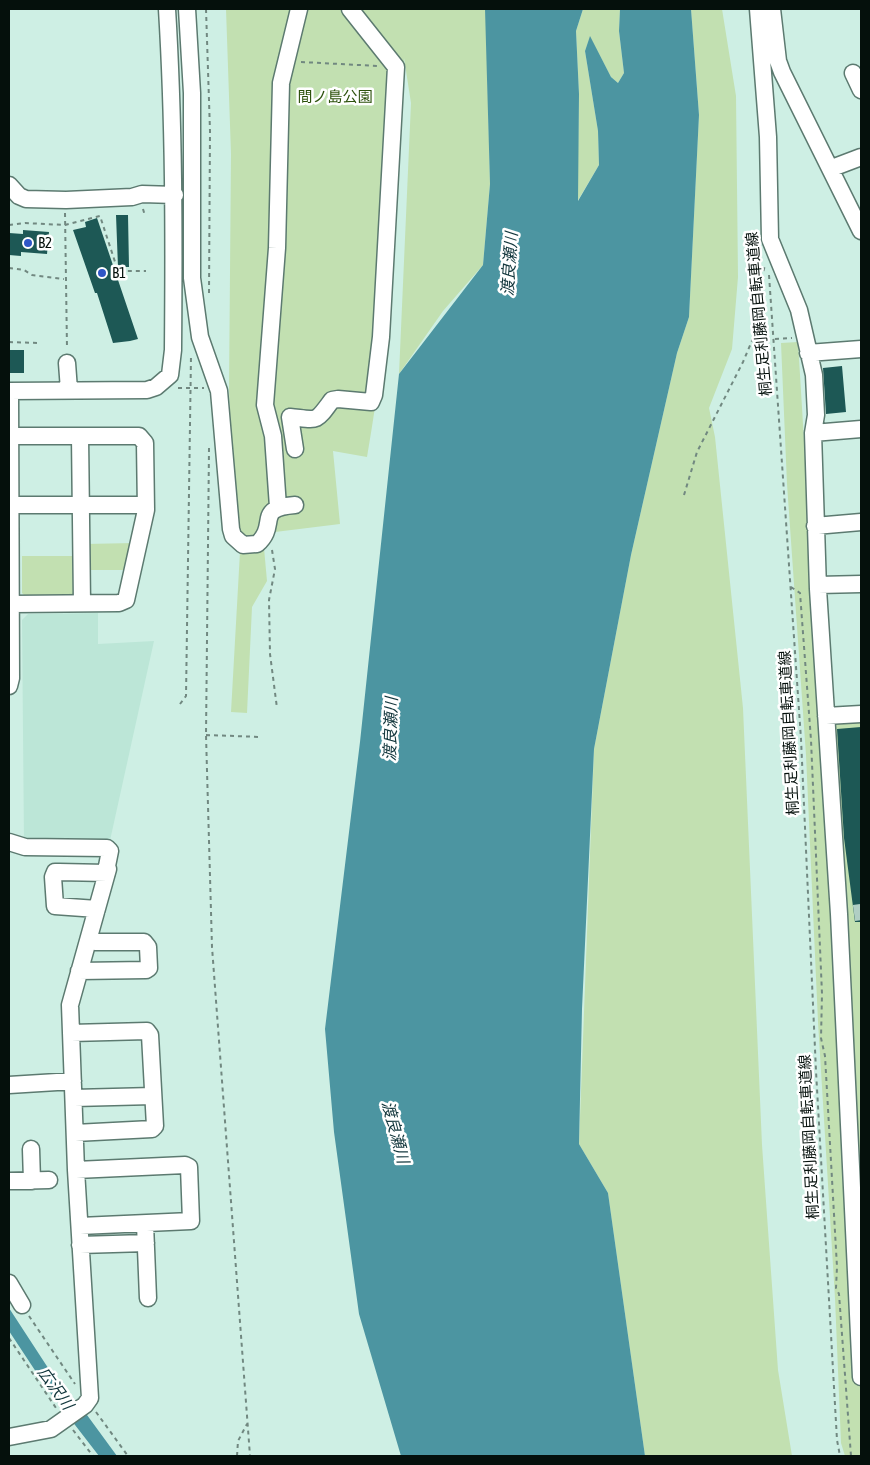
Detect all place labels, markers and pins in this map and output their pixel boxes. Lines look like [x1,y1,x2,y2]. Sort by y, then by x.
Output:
place label: B2 [38,234,52,251]
marker: B2 [22,237,34,249]
place label: B1 [112,264,126,281]
marker: B1 [96,267,108,279]

